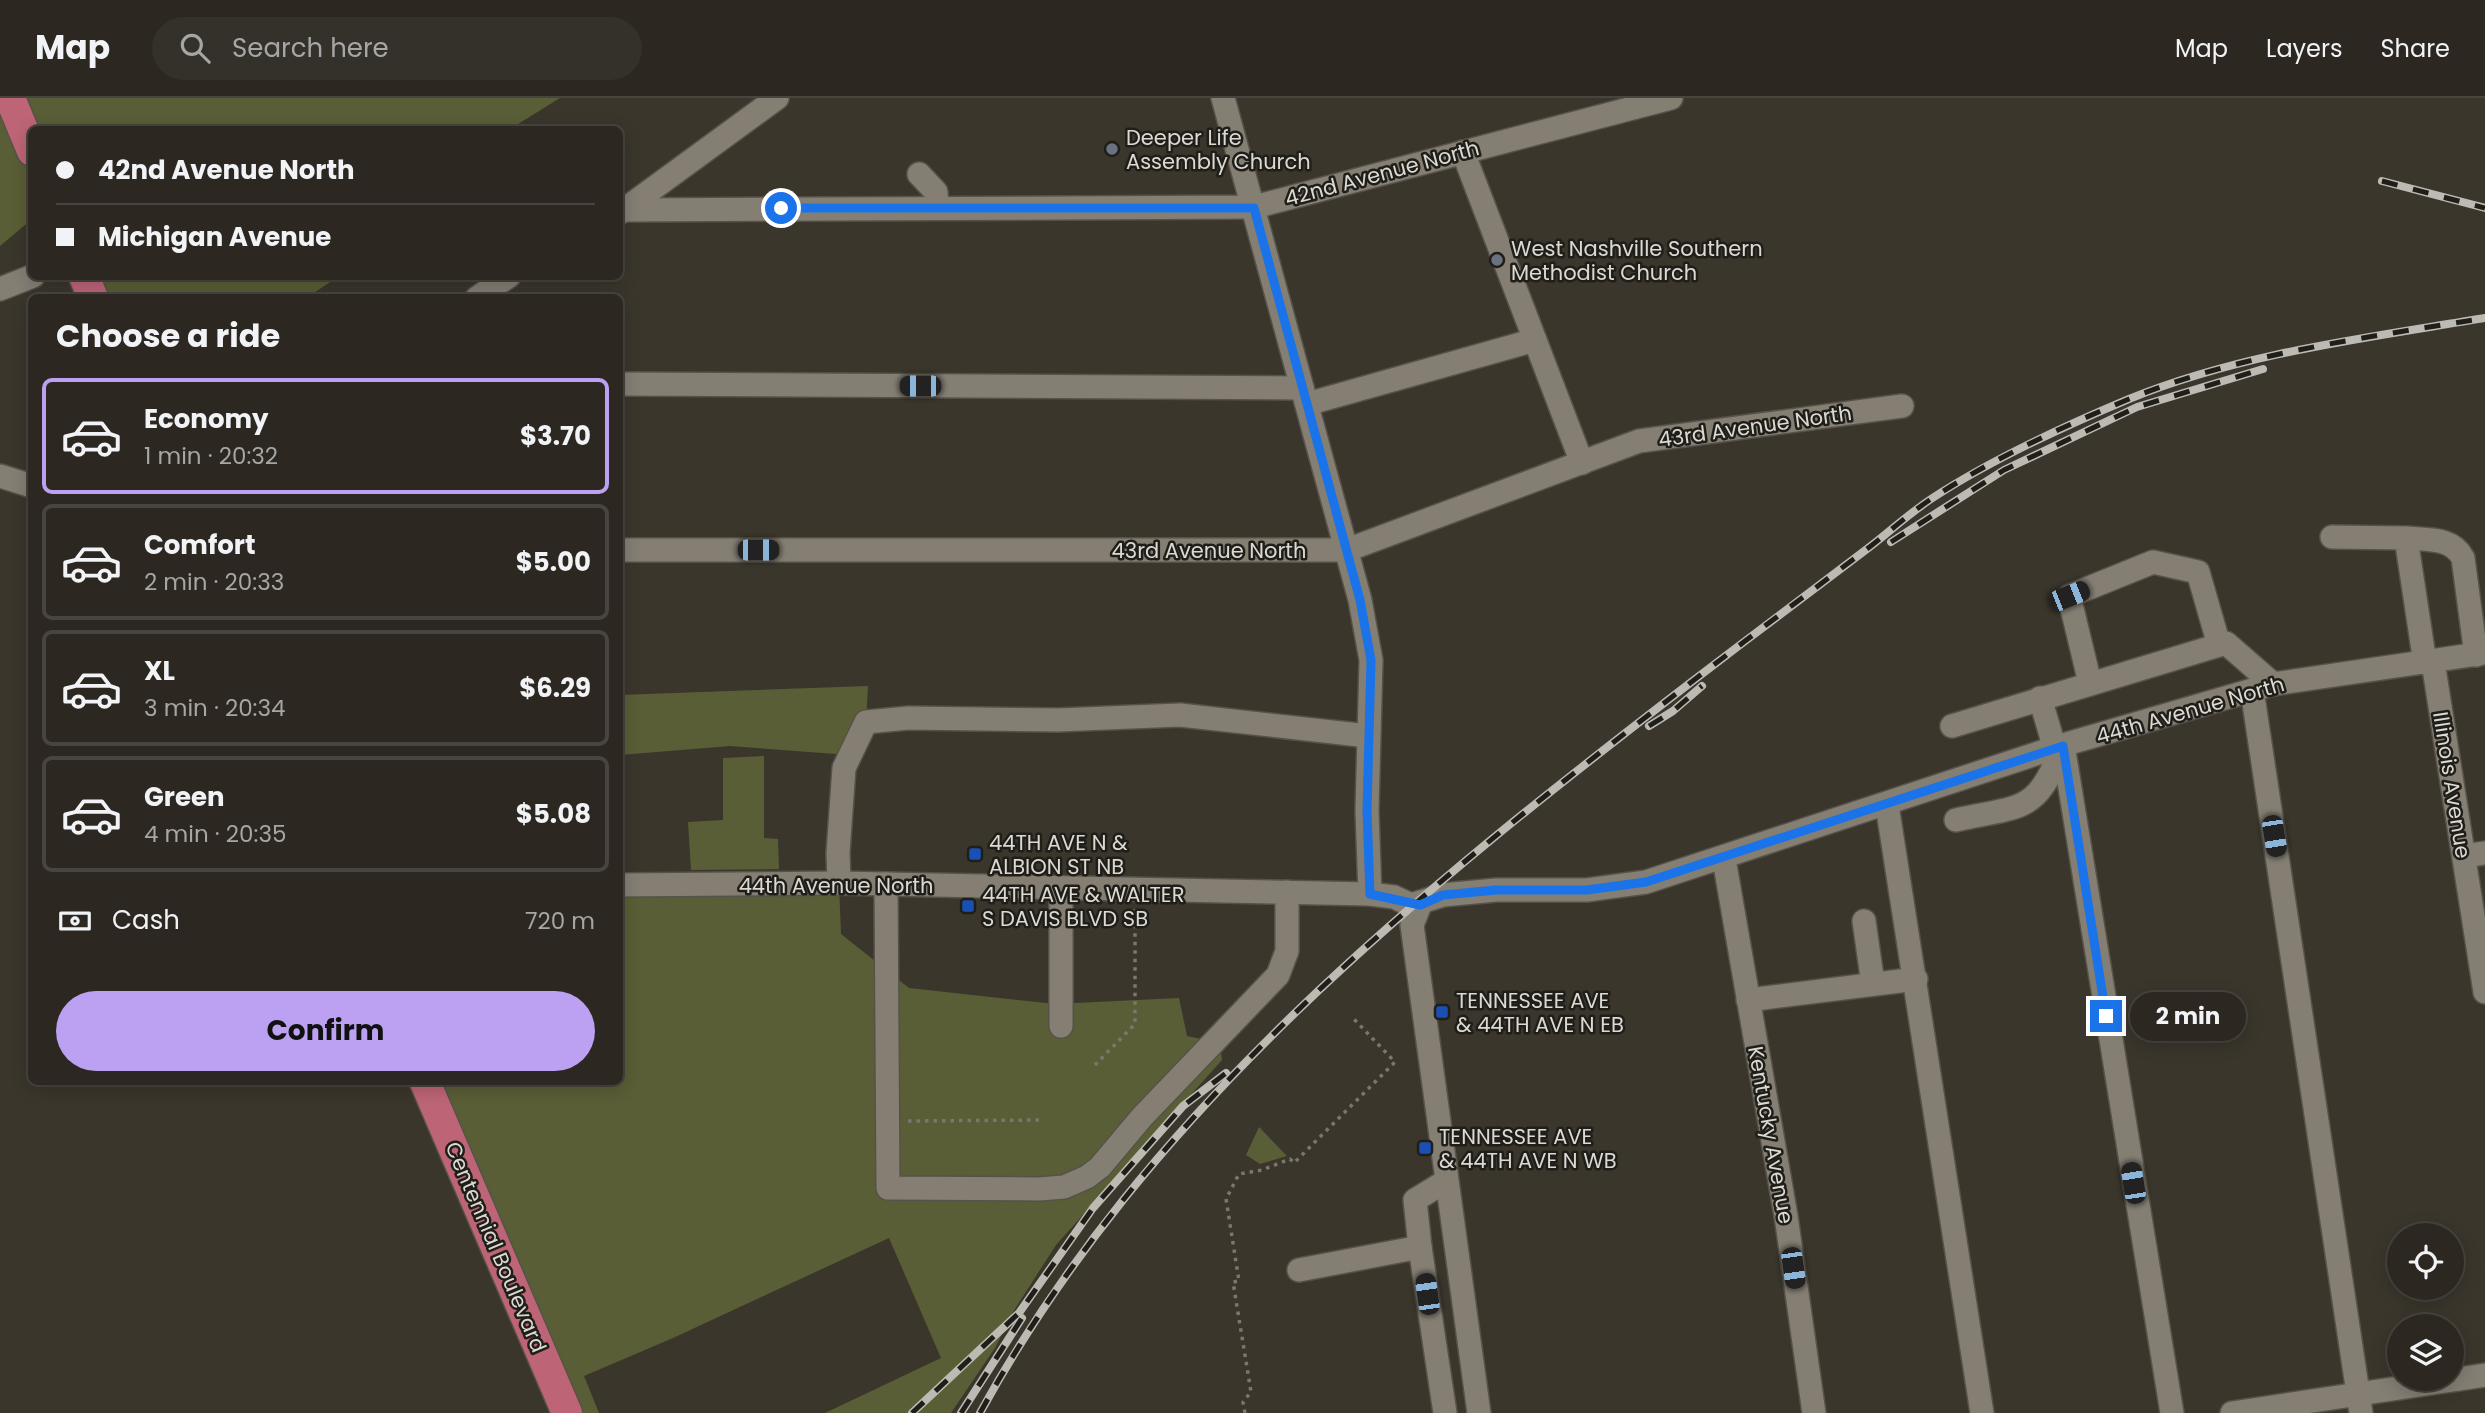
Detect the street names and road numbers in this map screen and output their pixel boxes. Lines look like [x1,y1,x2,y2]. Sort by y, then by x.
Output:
street label: 42nd Avenue North [1282,133,1482,213]
street label: 43rd Avenue North [1657,398,1853,454]
street label: 43rd Avenue North [1112,536,1306,565]
street label: 44th Avenue North [2092,669,2288,751]
street label: Illinois Avenue [2426,710,2478,860]
street label: 44th Avenue North [739,871,933,900]
street label: Kentucky Avenue [1741,1044,1801,1226]
street label: Centennial Boulevard [438,1137,554,1357]

